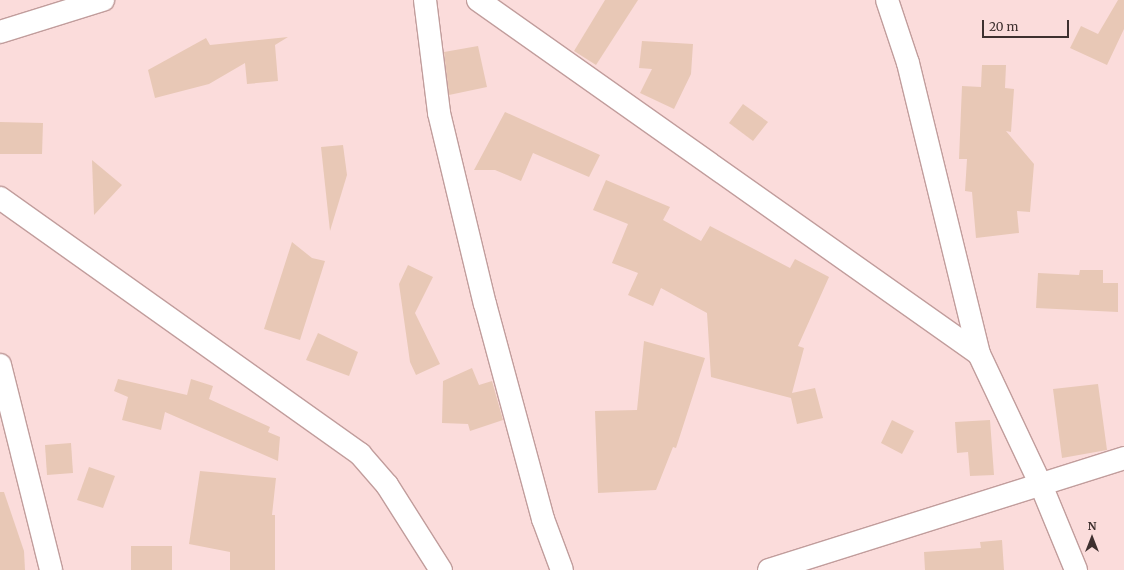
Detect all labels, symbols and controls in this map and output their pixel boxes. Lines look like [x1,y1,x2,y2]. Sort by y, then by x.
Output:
scale bar [984,12,1071,38]
text: 20 m [989,19,1018,34]
north arrow [1072,518,1112,558]
text: N [1088,519,1096,533]

